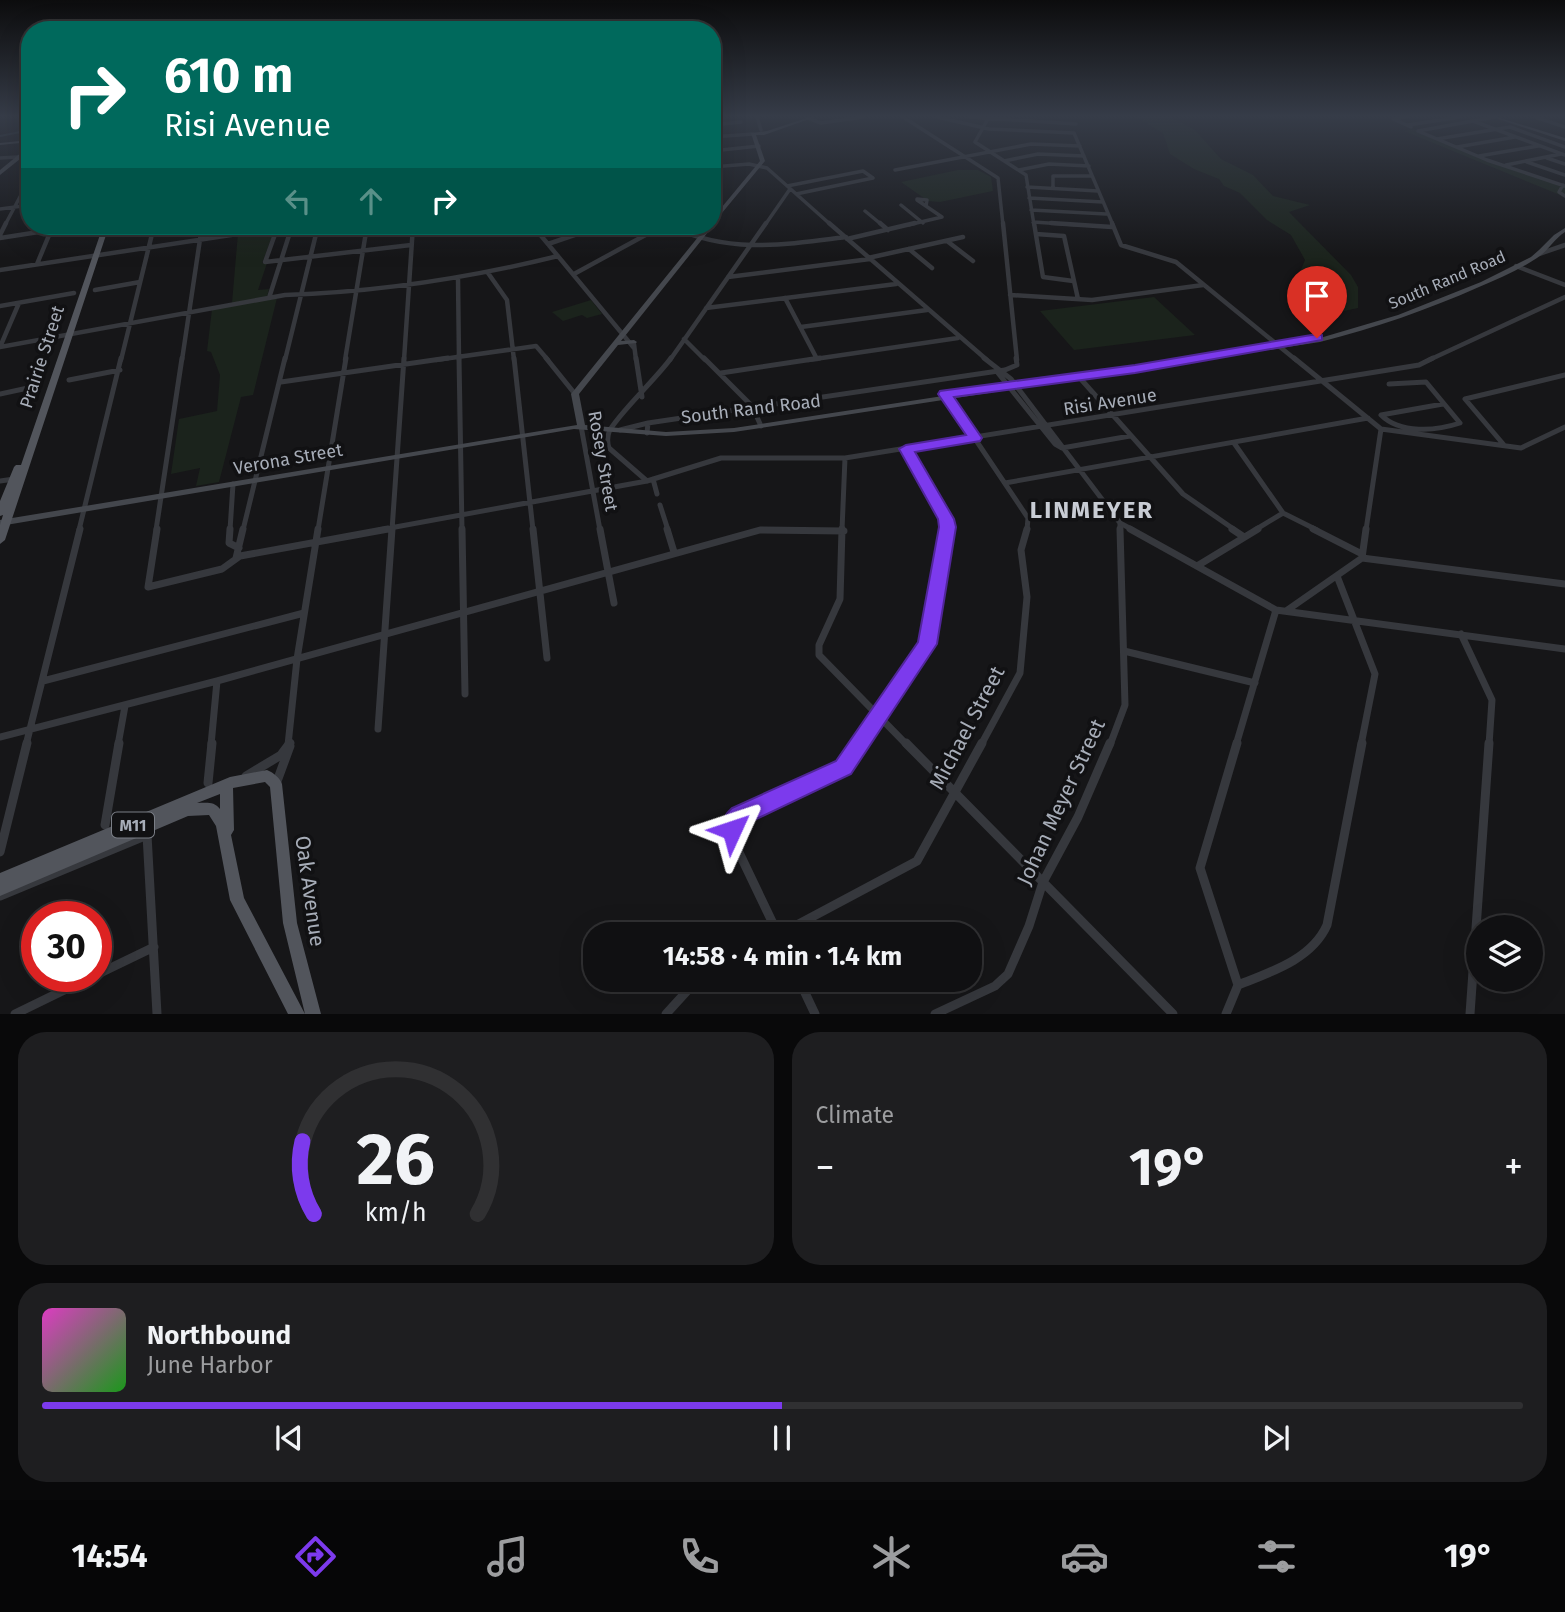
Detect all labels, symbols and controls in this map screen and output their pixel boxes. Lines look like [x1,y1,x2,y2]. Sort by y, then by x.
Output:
text: 610 m [164,46,293,105]
icon: right [49,49,140,140]
text: Risi Avenue [164,106,331,144]
icon: left [279,182,317,220]
icon: ahead [352,182,390,220]
icon: right [425,182,463,220]
street label: South Rand Road [1386,247,1508,313]
pin [1287,266,1347,338]
icon: arrive [1298,277,1336,315]
street label: Prairie Street [15,302,69,411]
street label: Risi Avenue [1062,384,1158,420]
street label: South Rand Road [680,390,822,428]
street label: Rosey Street [583,409,623,513]
street label: Verona Street [232,439,345,479]
district label: LINMEYER [1030,496,1154,524]
street label: Michael Street [924,661,1011,794]
street label: Johan Meyer Street [1011,714,1111,889]
position arrow [695,793,769,867]
road number: M11 [112,812,154,838]
street label: Oak Avenue [289,834,331,948]
speed limit sign: 30 [21,901,112,992]
map controls [1466,915,1543,992]
button: layers [1466,915,1543,992]
text: 14:58 · 4 min · 1.4 km [663,941,902,972]
text: Climate [816,1101,894,1129]
text: 26 [356,1117,435,1204]
text: 19° [1129,1136,1209,1199]
text: − [816,1144,835,1190]
text: + [1504,1144,1523,1190]
text: km/h [365,1198,427,1228]
text: Northbound [147,1320,291,1351]
text: June Harbor [147,1351,273,1379]
icon: previous [270,1419,308,1457]
icon: pause [763,1419,801,1457]
icon: next [1257,1419,1295,1457]
icon: directions [291,1532,340,1581]
icon: music [483,1532,532,1581]
icon: phone [675,1532,724,1581]
icon: climate [867,1532,916,1581]
icon: car [1060,1532,1109,1581]
icon: filters [1252,1532,1301,1581]
text: 14:54 [72,1537,148,1575]
text: 19° [1444,1537,1493,1575]

